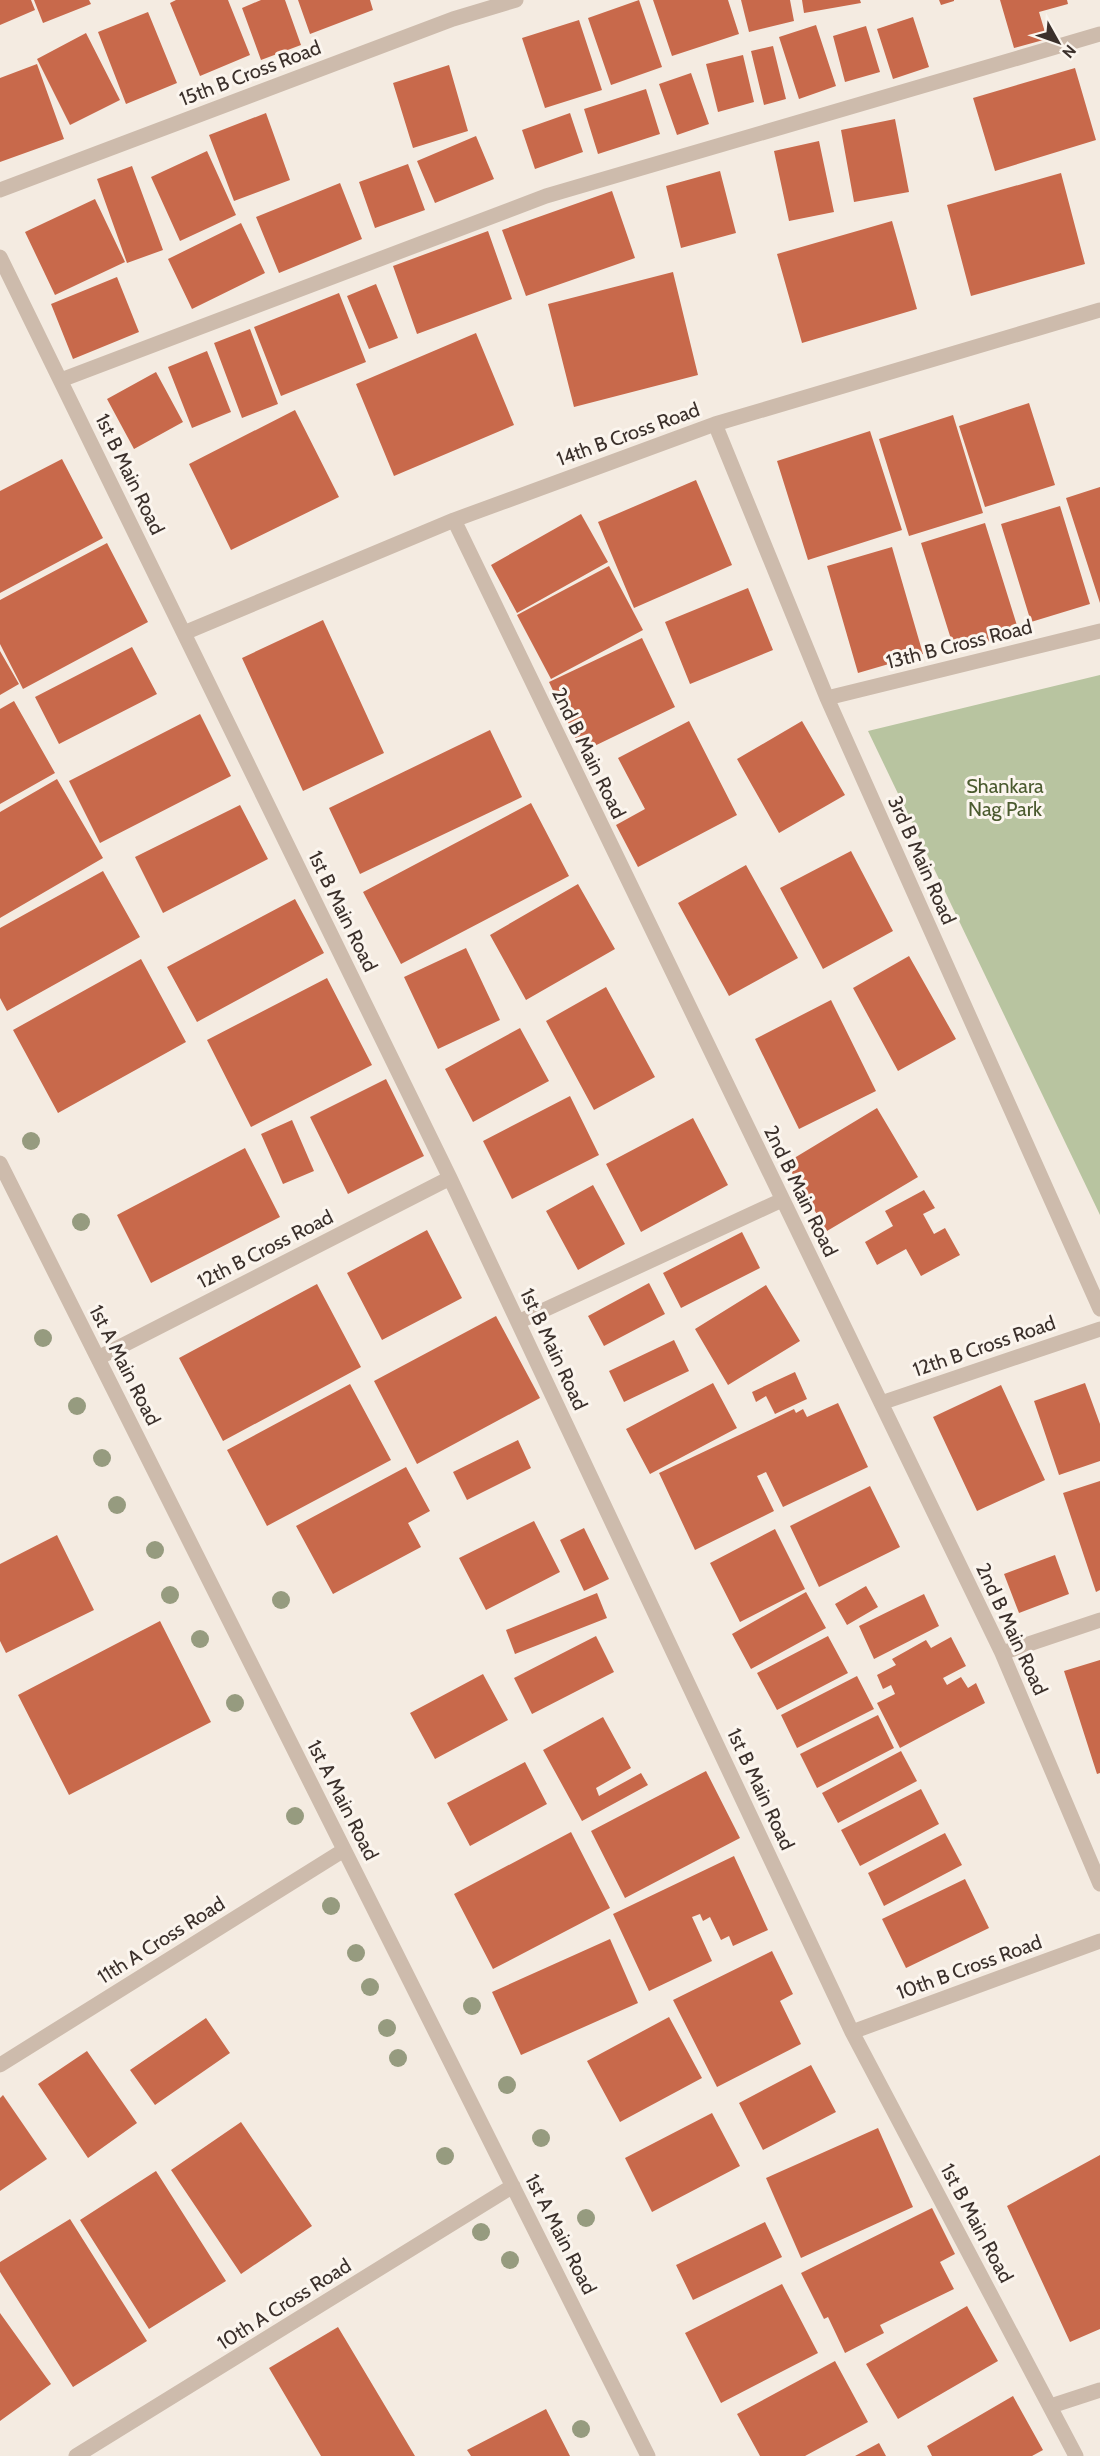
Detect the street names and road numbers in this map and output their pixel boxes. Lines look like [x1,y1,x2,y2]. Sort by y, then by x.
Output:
street label: 15th B Cross Road [176,35,324,111]
street label: 14th B Cross Road [553,397,703,471]
street label: 1st B Main Road [90,410,170,538]
street label: 13th B Cross Road [884,614,1034,674]
street label: 2nd B Main Road [547,684,631,822]
street label: 3rd B Main Road [883,792,961,928]
street label: 1st B Main Road [303,847,383,975]
street label: 2nd B Main Road [759,1122,843,1260]
street label: 12th B Cross Road [193,1204,337,1294]
street label: 1st B Main Road [515,1284,593,1414]
street label: 1st A Main Road [84,1301,166,1429]
street label: 12th B Cross Road [910,1310,1058,1382]
street label: 2nd B Main Road [971,1559,1053,1699]
street label: 1st B Main Road [722,1724,800,1854]
street label: 1st A Main Road [302,1736,384,1864]
street label: 11th A Cross Road [93,1891,229,1989]
street label: 10th B Cross Road [893,1930,1045,2004]
street label: 1st B Main Road [936,2159,1018,2287]
street label: 1st A Main Road [520,2170,602,2298]
street label: 10th A Cross Road [213,2253,355,2355]

